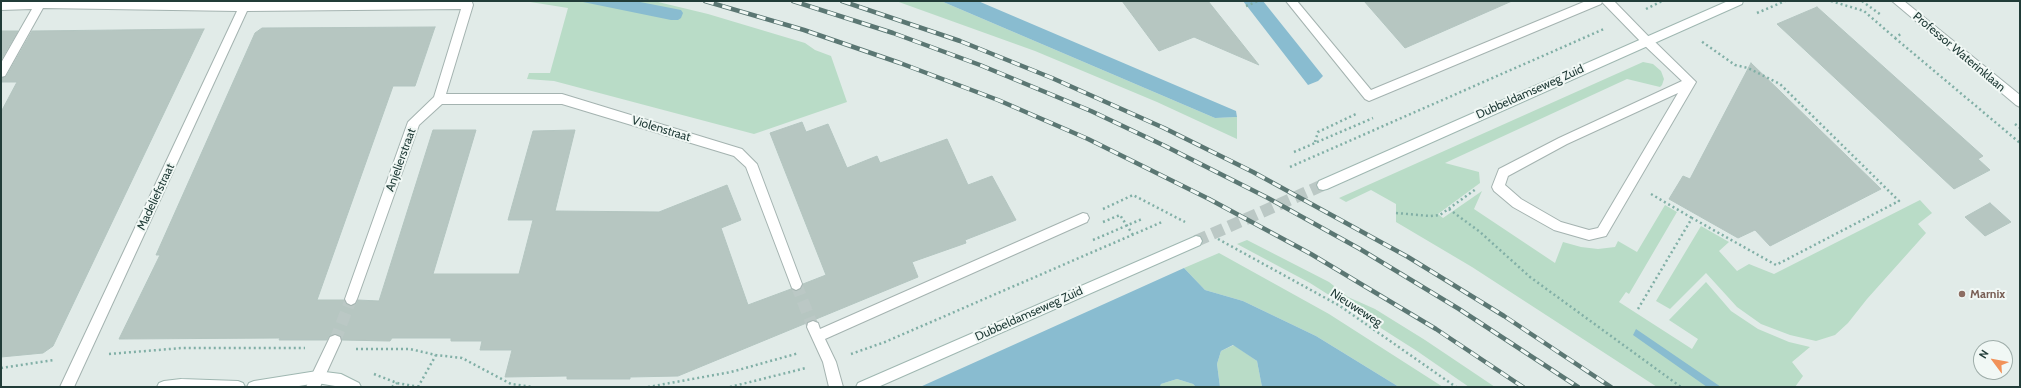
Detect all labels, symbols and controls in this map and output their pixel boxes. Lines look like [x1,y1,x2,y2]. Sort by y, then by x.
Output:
street label: Professor Waterinklaan [1910,9,2008,95]
street label: Dubbeldamseweg Zuid [1474,62,1586,122]
street label: Violenstraat [630,113,692,145]
street label: Anjelierstraat [383,126,419,194]
street label: Madeliefstraat [134,161,178,233]
street label: Dubbeldamseweg Zuid [973,284,1085,344]
street label: Nieuweweg [1327,286,1385,330]
place label: Marnix [1970,287,2005,301]
marker: Marnix [1957,289,1967,299]
north arrow [1973,340,2013,380]
text: N [1976,347,1992,361]

